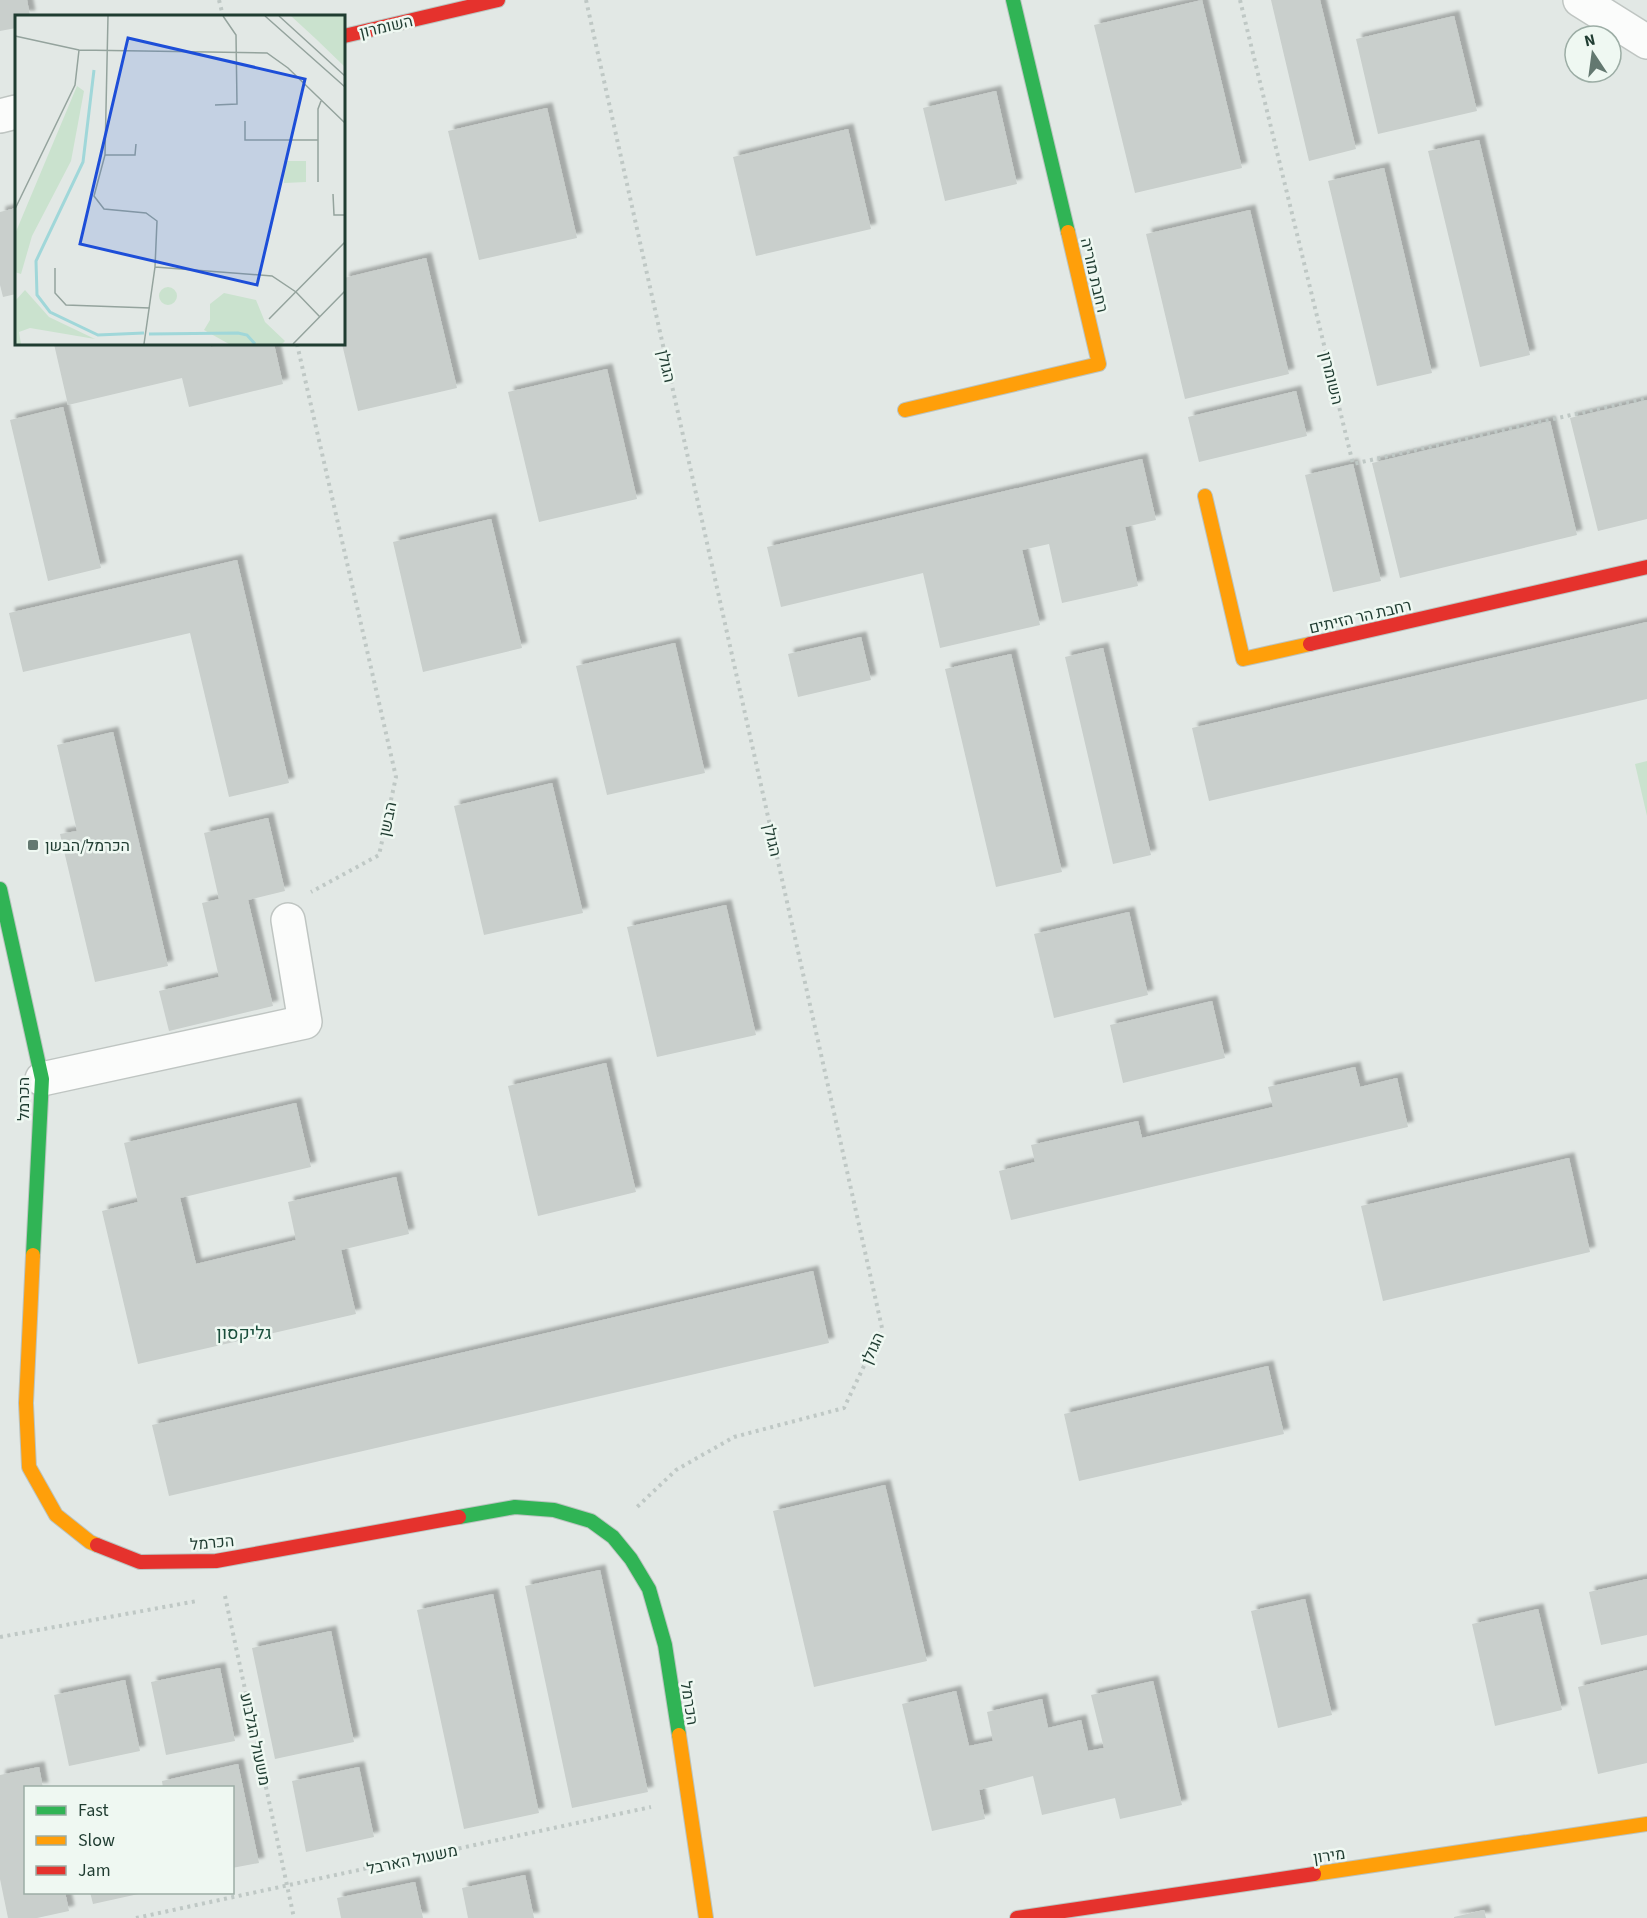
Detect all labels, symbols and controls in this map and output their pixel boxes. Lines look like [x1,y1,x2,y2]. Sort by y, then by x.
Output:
street label: השומרון [357,10,415,44]
inset map [15,15,345,345]
north arrow [1563,24,1623,84]
text: N [1582,28,1598,52]
street label: רחבת מוריה [1075,236,1113,315]
street label: הגולן [652,348,680,385]
street label: השומרון [1314,349,1348,407]
street label: רחבת הר הזיתים [1307,594,1414,639]
street label: הבשן [374,800,402,839]
street label: הגולן [758,822,786,859]
place label: הכרמל/הבשן [45,835,130,857]
marker: הכרמל/הבשן [26,838,40,852]
street label: הכרמל [13,1077,35,1121]
district label: גליקסון [217,1321,271,1346]
street label: הגולן [856,1329,890,1368]
street label: הכרמל [189,1530,235,1556]
street label: הכרמל [675,1680,703,1727]
street label: משעול הגלבוע [234,1691,276,1788]
legend [24,1786,234,1894]
text: Fast [78,1798,109,1823]
text: Slow [78,1828,115,1853]
street label: משעול הארבל [365,1840,460,1880]
street label: מירון [1312,1843,1347,1869]
text: Jam [78,1858,111,1883]

